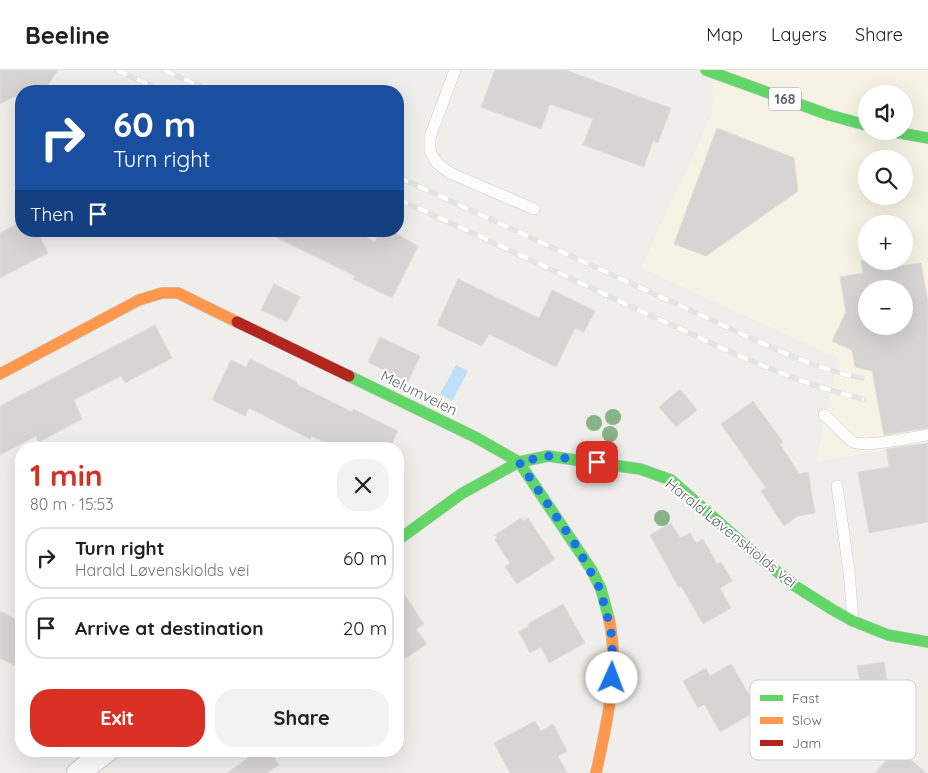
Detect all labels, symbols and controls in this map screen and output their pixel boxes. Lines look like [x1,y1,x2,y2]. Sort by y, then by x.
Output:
text: Beeline [25,20,110,50]
text: Map [706,23,743,46]
text: Layers [771,23,827,46]
text: Share [855,23,903,46]
map controls [858,85,913,335]
button: sound [858,85,913,140]
road number: 168 [769,88,801,110]
text: 60 m [113,102,196,146]
icon: right [30,105,95,170]
text: Turn right [113,145,210,173]
button: search [858,150,913,205]
icon: arrive [84,200,112,228]
text: Then [30,202,74,226]
button: + [858,215,913,270]
button: − [858,280,913,335]
street label: Melumveien [378,366,461,419]
pin [576,441,618,483]
icon: arrive [583,448,611,476]
text: 1 min [30,456,103,494]
button: close [337,459,389,511]
street label: Harald Løvenskiolds vei [662,474,801,591]
text: 80 m · 15:53 [30,494,114,514]
text: Turn right [75,536,164,560]
icon: right [32,544,60,572]
text: 60 m [343,546,387,570]
text: Harald Løvenskiolds vei [75,560,249,580]
icon: arrive [32,614,60,642]
text: Arrive at destination [75,616,264,640]
text: 20 m [343,616,387,640]
position arrow [585,651,637,703]
legend [750,680,916,760]
button: Exit [30,689,205,747]
button: Share [215,689,389,747]
text: Fast [792,689,820,707]
text: Slow [792,711,822,729]
text: Jam [792,734,821,752]

